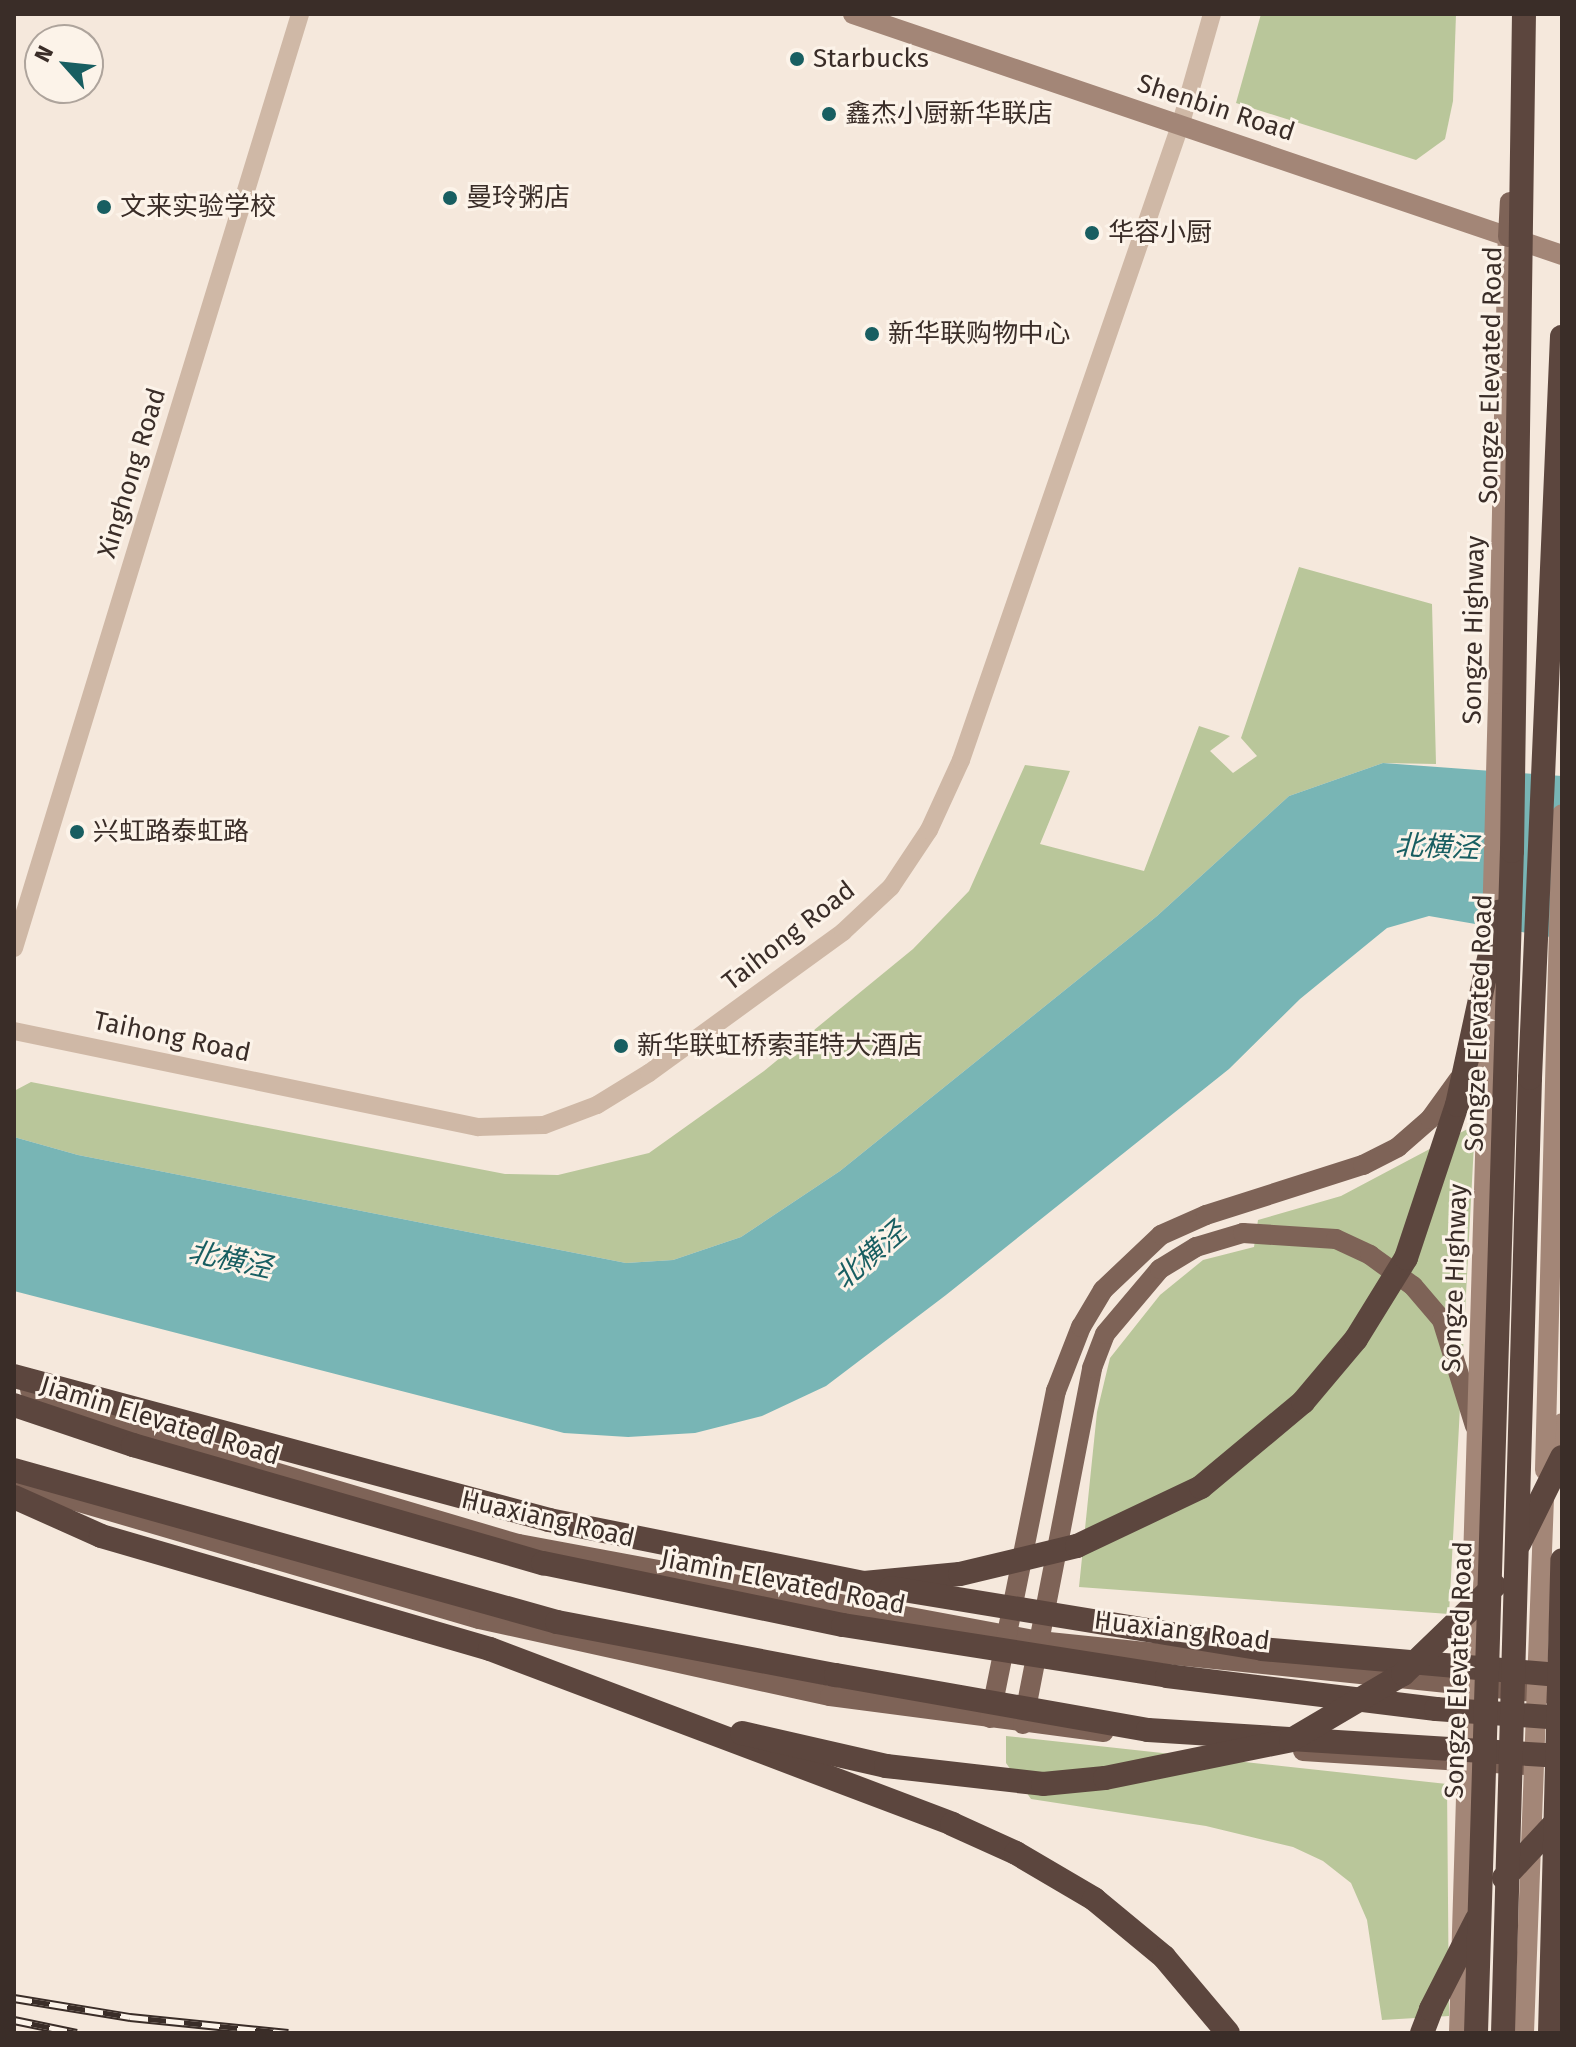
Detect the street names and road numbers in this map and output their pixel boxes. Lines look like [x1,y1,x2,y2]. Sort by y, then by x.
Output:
street label: Shenbin Road [1133,68,1299,148]
street label: Songze Elevated Road [1473,246,1509,504]
street label: Xinghong Road [91,384,173,562]
street label: Songze Highway [1457,535,1491,725]
street label: Taihong Road [716,875,862,997]
street label: Songze Elevated Road [1459,894,1499,1152]
street label: Taihong Road [91,1005,253,1069]
street label: Songze Highway [1436,1183,1474,1373]
street label: Jiamin Elevated Road [37,1370,283,1472]
street label: Huaxiang Road [458,1484,638,1554]
street label: Songze Elevated Road [1439,1541,1479,1799]
street label: Jiamin Elevated Road [658,1543,908,1621]
street label: Huaxiang Road [1092,1605,1272,1657]

